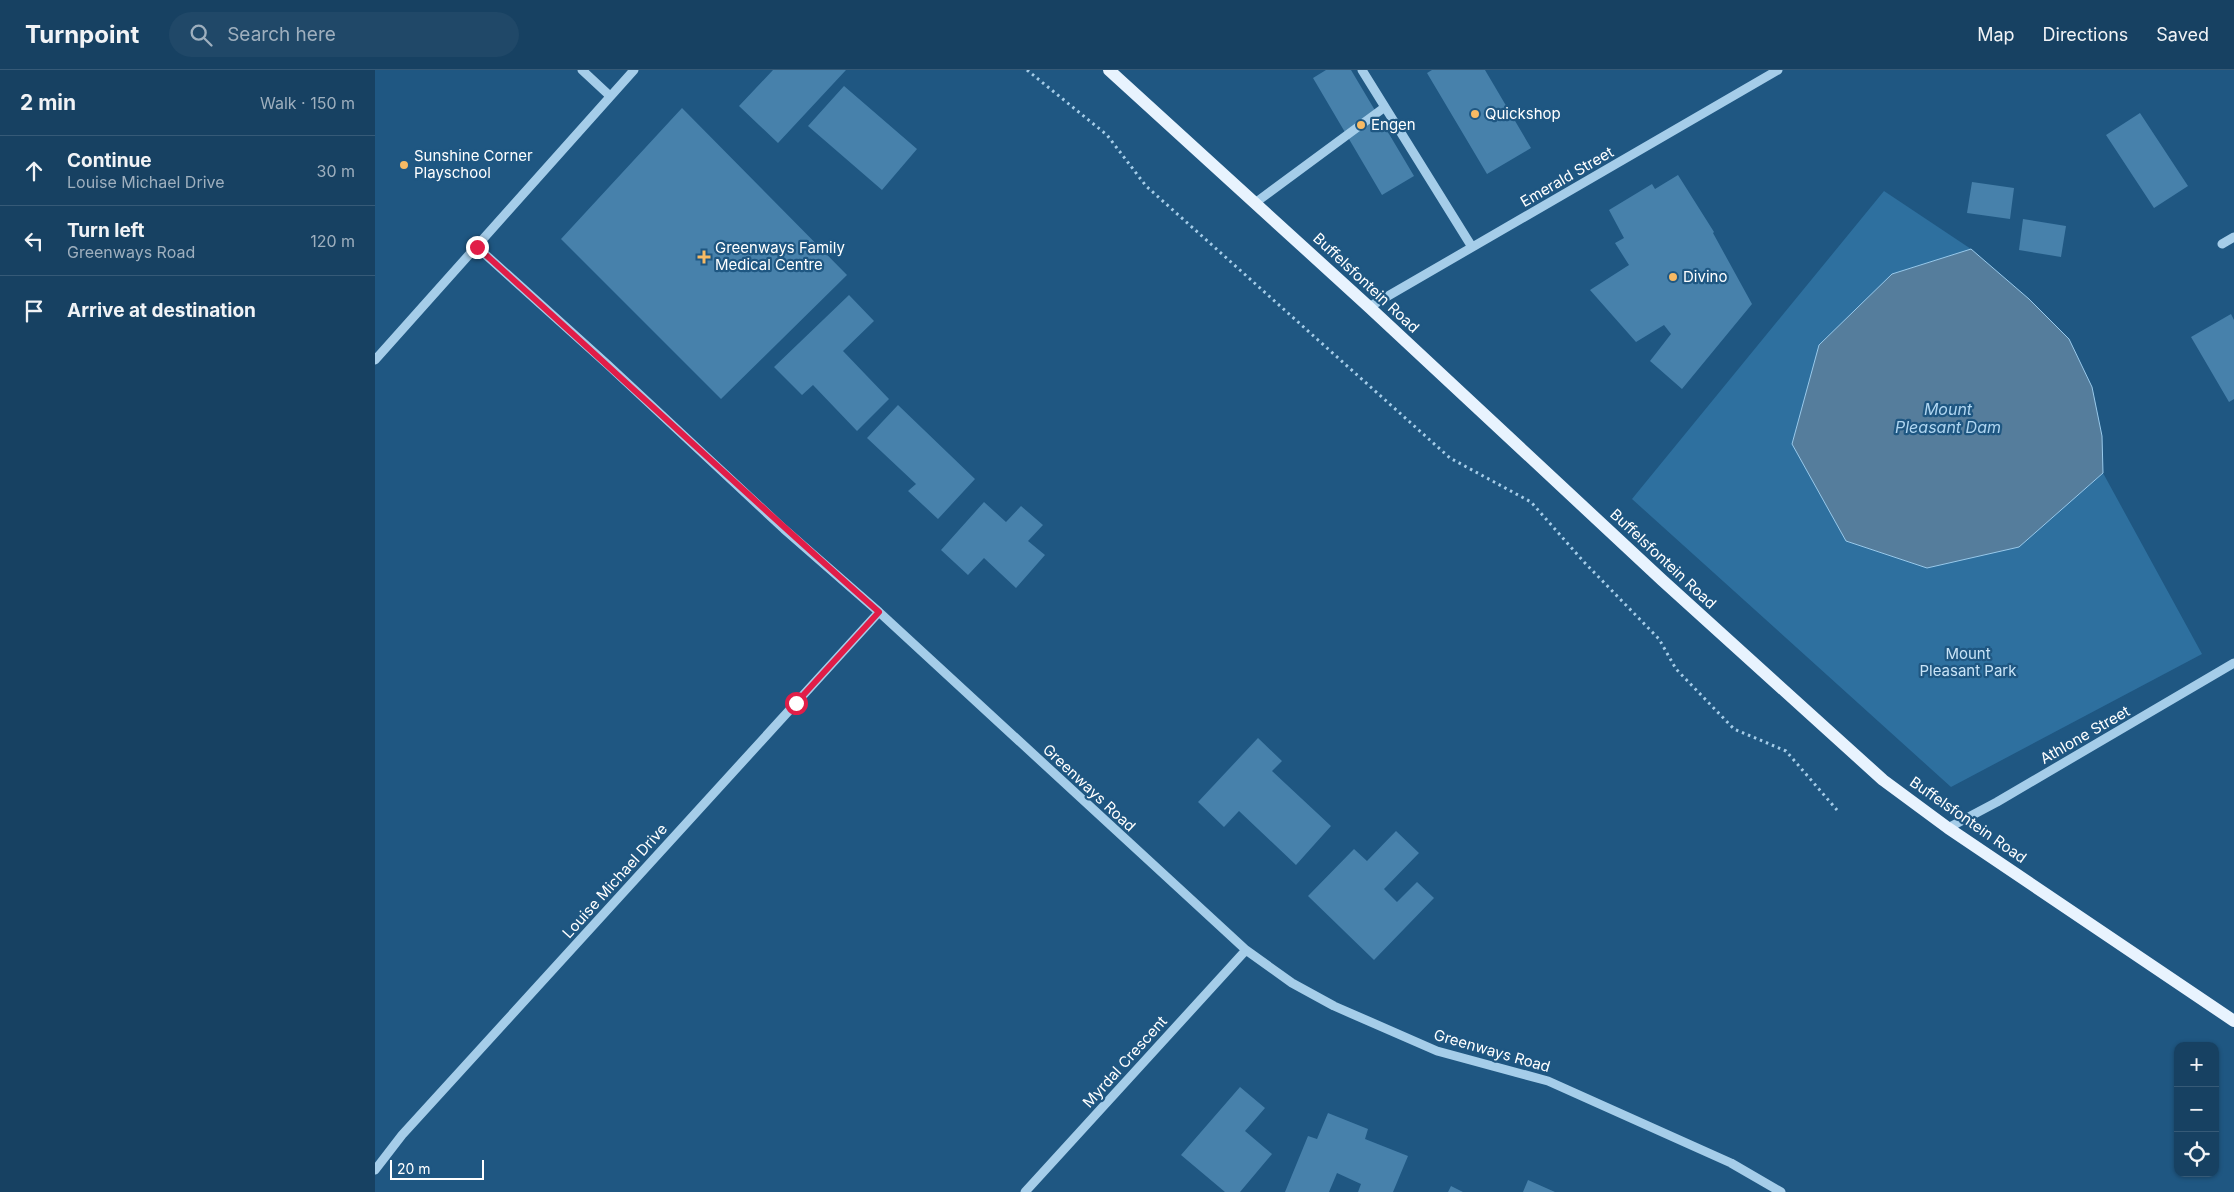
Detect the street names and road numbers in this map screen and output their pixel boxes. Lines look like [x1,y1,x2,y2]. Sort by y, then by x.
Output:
street label: Emerald Street [1517,142,1617,211]
street label: Buffelsfontein Road [1309,228,1423,337]
street label: Buffelsfontein Road [1606,504,1720,613]
street label: Athlone Street [2036,701,2133,768]
street label: Greenways Road [1039,740,1140,836]
street label: Buffelsfontein Road [1906,772,2030,867]
street label: Louise Michael Drive [558,819,671,942]
street label: Myrdal Crescent [1078,1012,1171,1112]
street label: Greenways Road [1432,1025,1553,1076]

